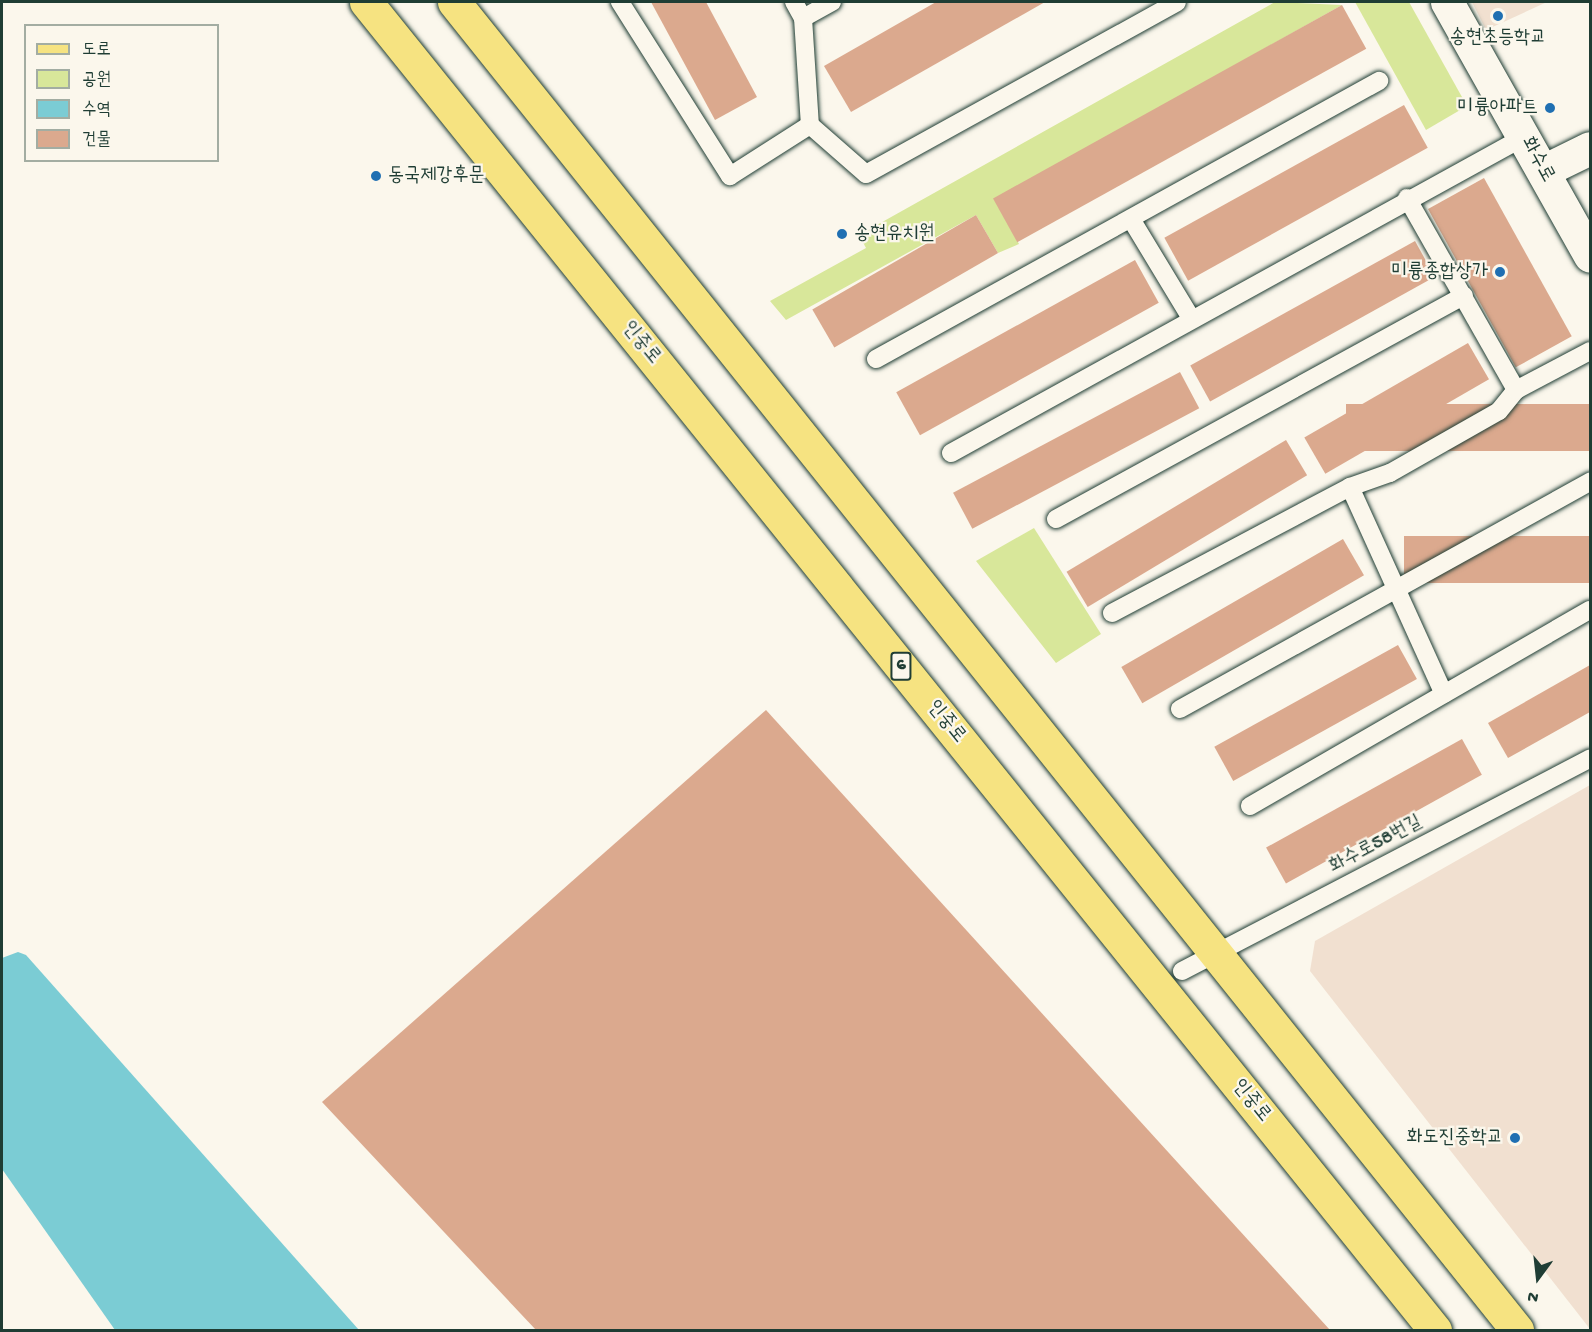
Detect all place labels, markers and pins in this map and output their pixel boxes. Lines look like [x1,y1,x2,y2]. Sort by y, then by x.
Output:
marker: 송현초등학교 [1491,9,1505,23]
place label: 송현초등학교 [1450,26,1546,50]
place label: 미륭아파트 [1458,96,1538,120]
marker: 미륭아파트 [1543,101,1557,115]
place label: 동국제강후문 [388,164,485,188]
marker: 동국제강후문 [369,169,383,183]
place label: 송현유치원 [854,222,934,246]
marker: 송현유치원 [835,227,849,241]
place label: 미륭종합상가 [1391,260,1488,284]
marker: 미륭종합상가 [1493,265,1507,279]
place label: 화도진중학교 [1406,1126,1503,1150]
marker: 화도진중학교 [1508,1131,1522,1145]

